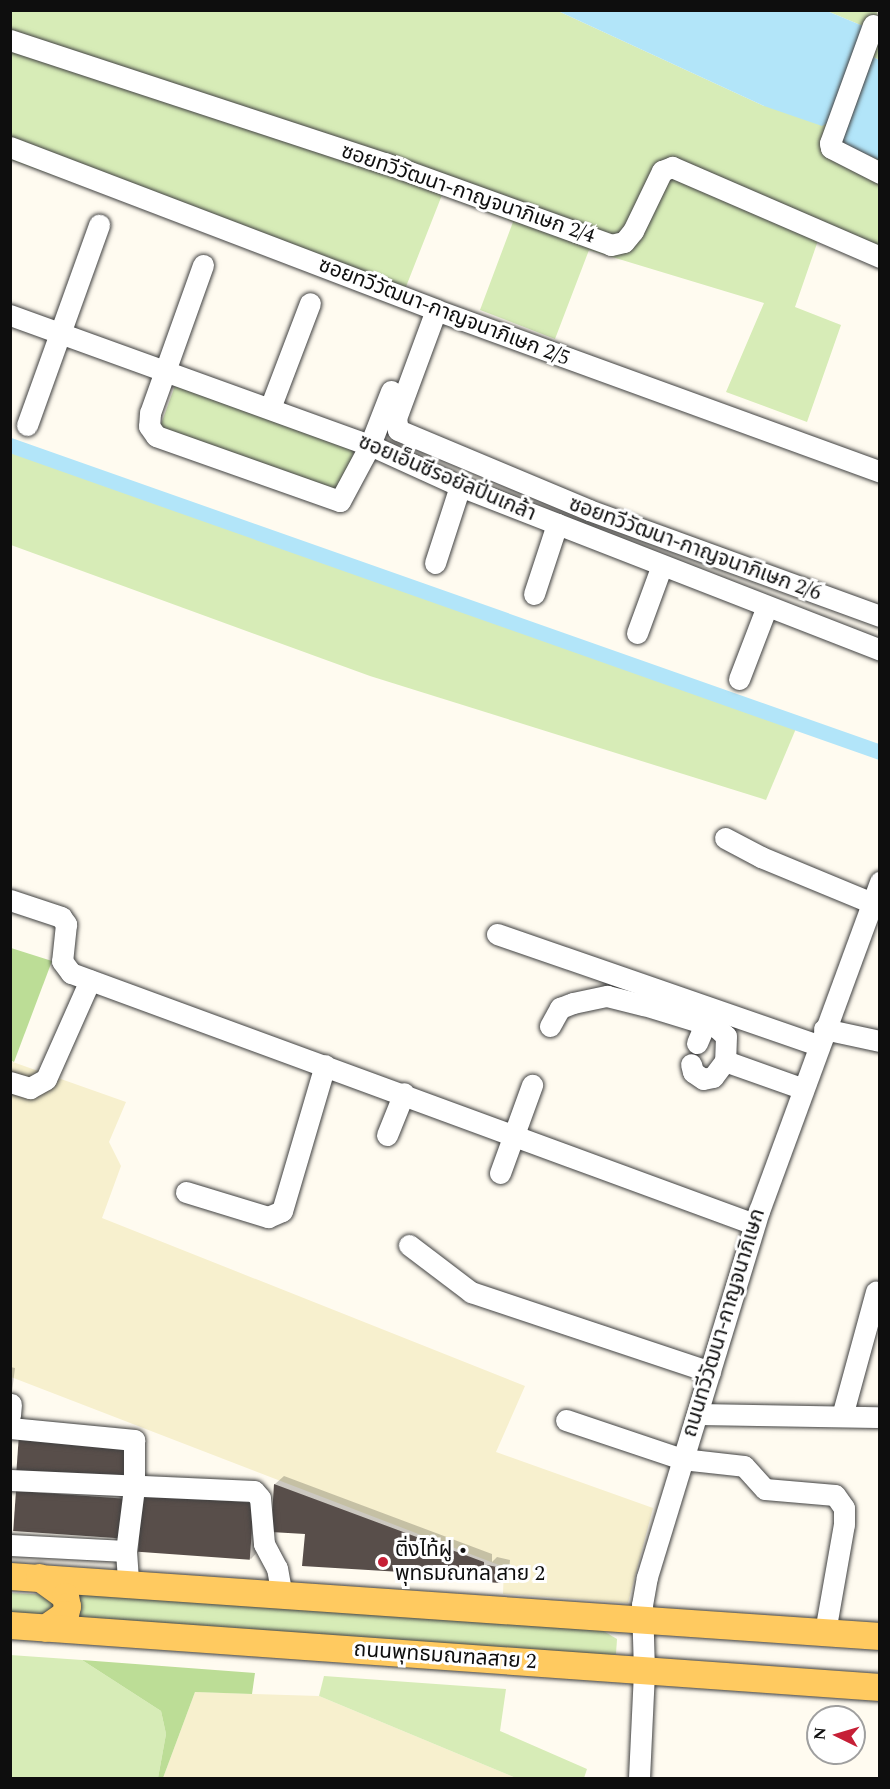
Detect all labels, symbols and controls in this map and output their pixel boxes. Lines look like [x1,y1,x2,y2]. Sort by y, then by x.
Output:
street label: ซอยทวีวัฒนา-กาญจนาภิเษก 2/4 [338,139,598,249]
street label: ซอยทวีวัฒนา-กาญจนาภิเษก 2/5 [315,252,573,372]
street label: ซอยเอ็นซีรอยัลปิ่นเกล้า [354,429,540,527]
street label: ซอยทวีวัฒนา-กาญจนาภิเษก 2/6 [565,492,825,606]
street label: ถนนทวีวัฒนา-กาญจนาภิเษก [677,1206,771,1440]
place label: ติ่งไท้ฝู • พุทธมณฑล สาย 2 [395,1537,545,1587]
marker: ติ่งไท้ฝู • พุทธมณฑล สาย 2 [376,1555,390,1569]
street label: ถนนพุทธมณฑลสาย 2 [353,1637,537,1675]
north arrow [806,1705,866,1765]
text: N [808,1726,833,1741]

